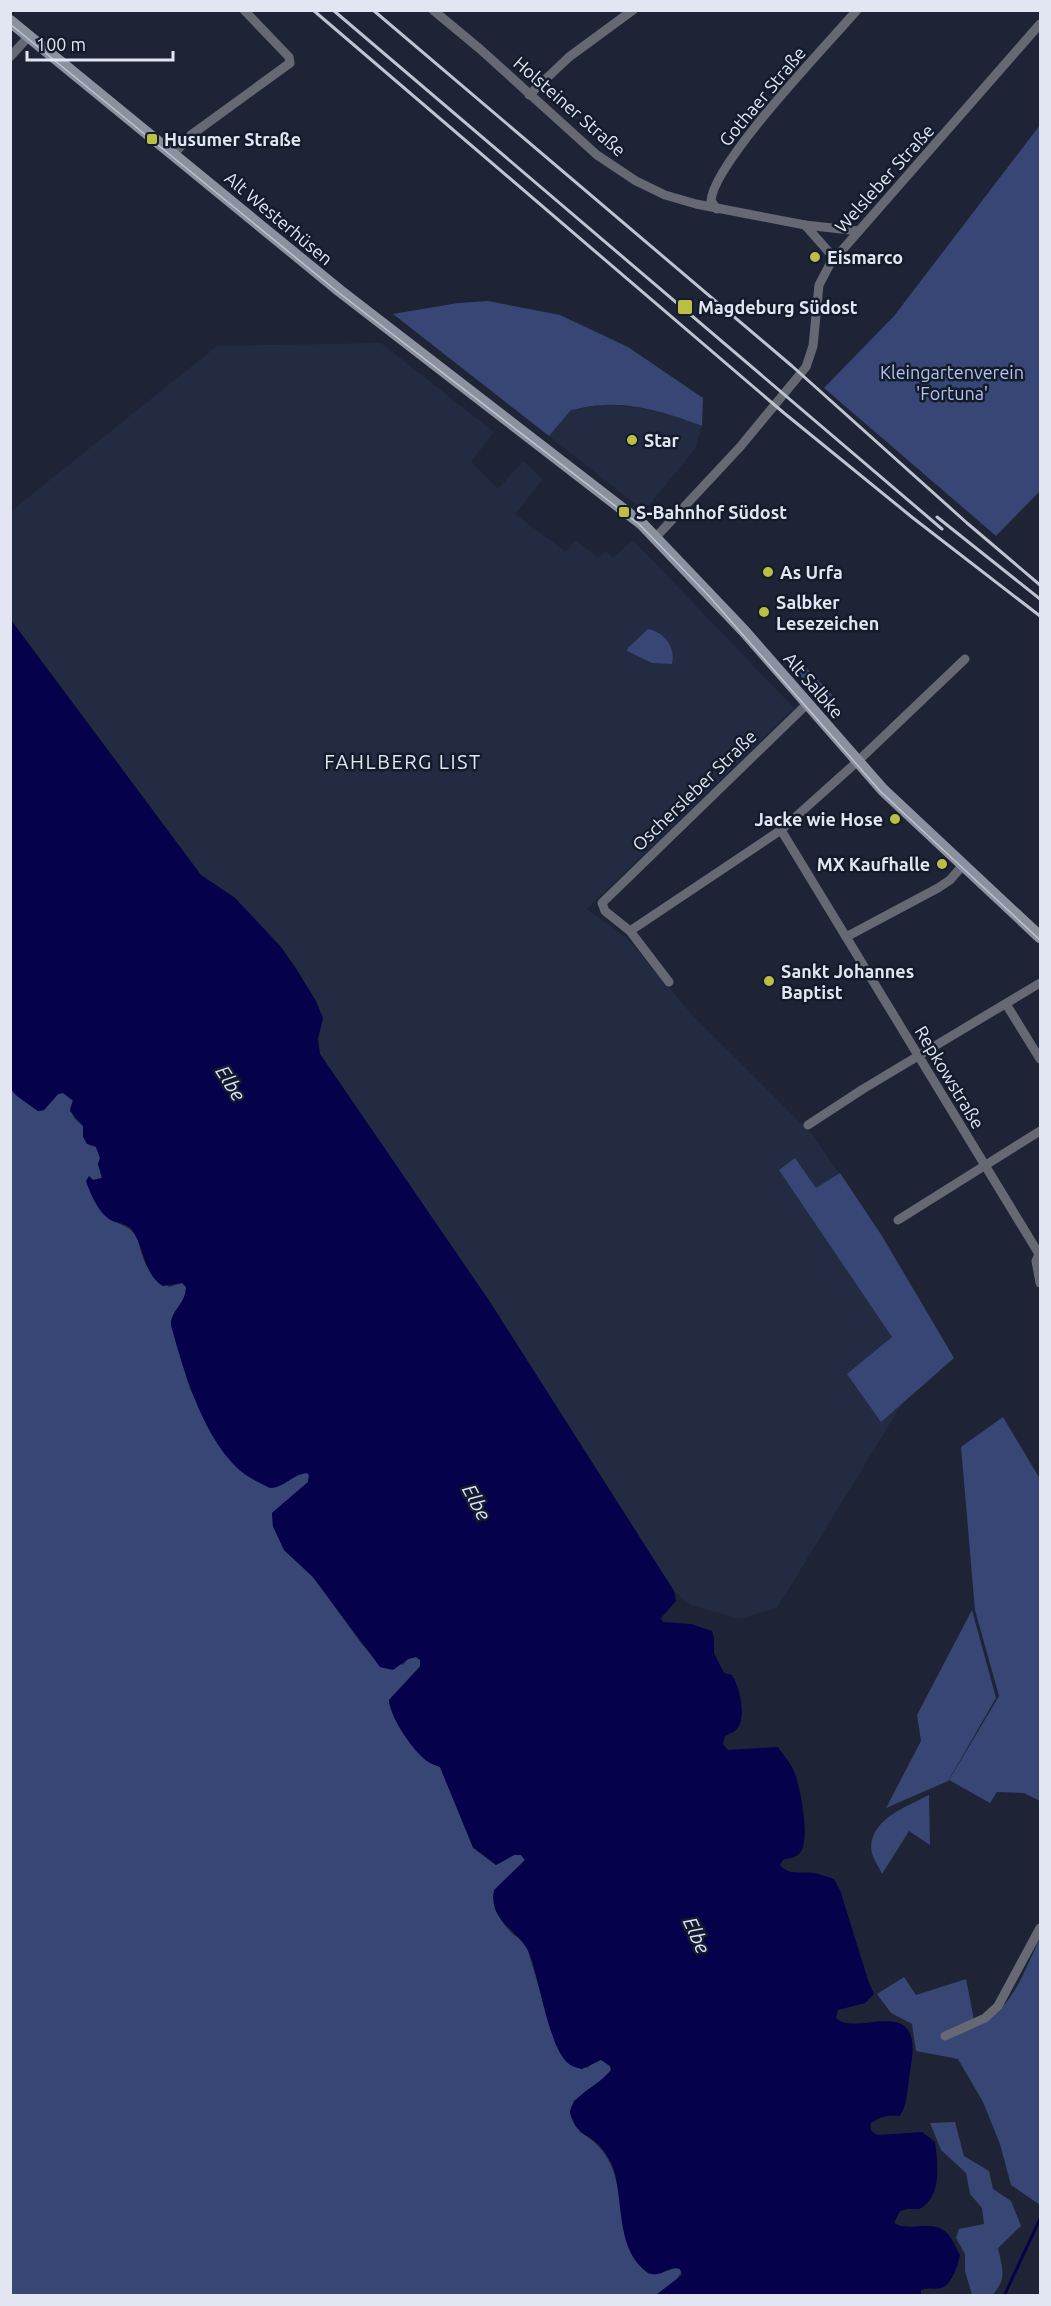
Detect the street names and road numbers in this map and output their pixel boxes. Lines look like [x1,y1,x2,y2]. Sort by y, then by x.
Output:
street label: Gothaer Straße [715,42,809,150]
street label: Holsteiner Straße [510,52,630,160]
street label: Welsleber Straße [830,120,938,236]
street label: Alt Westerhüsen [221,167,337,269]
street label: Alt Salbke [780,648,848,722]
street label: Oschersleber Straße [628,726,760,854]
street label: Repkowstraße [911,1022,989,1132]

